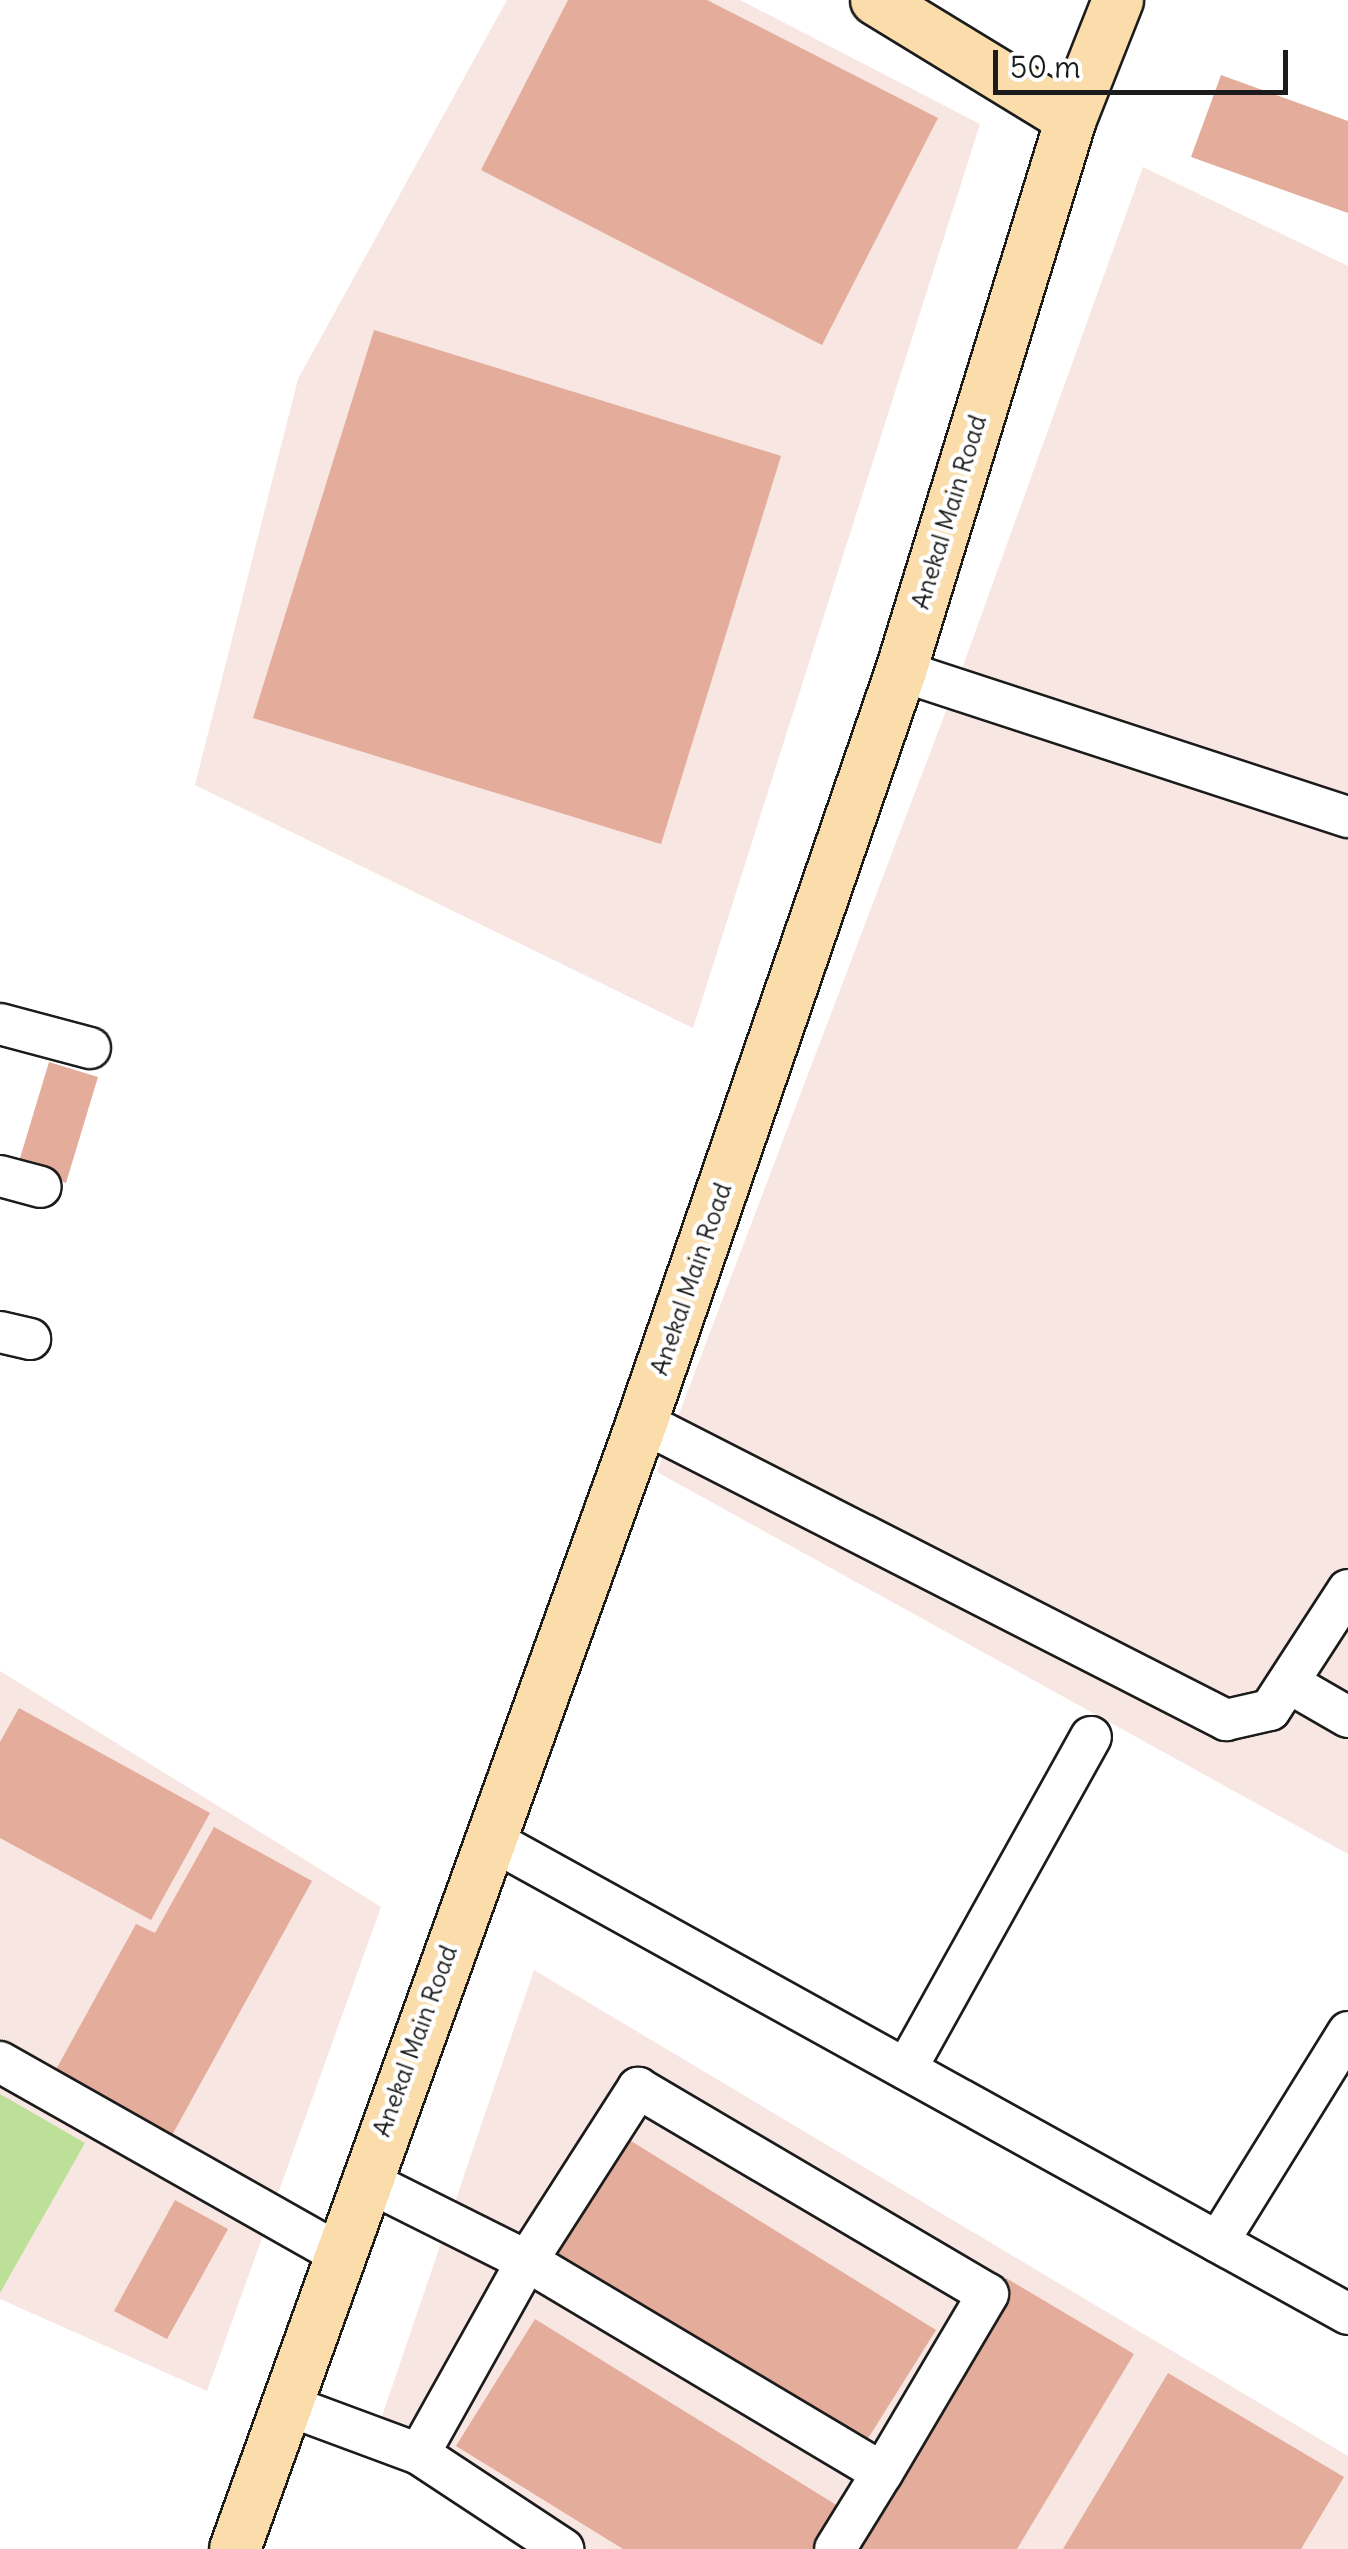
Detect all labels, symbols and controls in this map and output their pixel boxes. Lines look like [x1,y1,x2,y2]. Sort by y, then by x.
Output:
scale bar [998,30,1293,92]
text: 50 m [1010,48,1080,86]
street label: Anekal Main Road [905,411,993,613]
street label: Anekal Main Road [644,1179,738,1379]
street label: Anekal Main Road [366,1941,464,2141]

